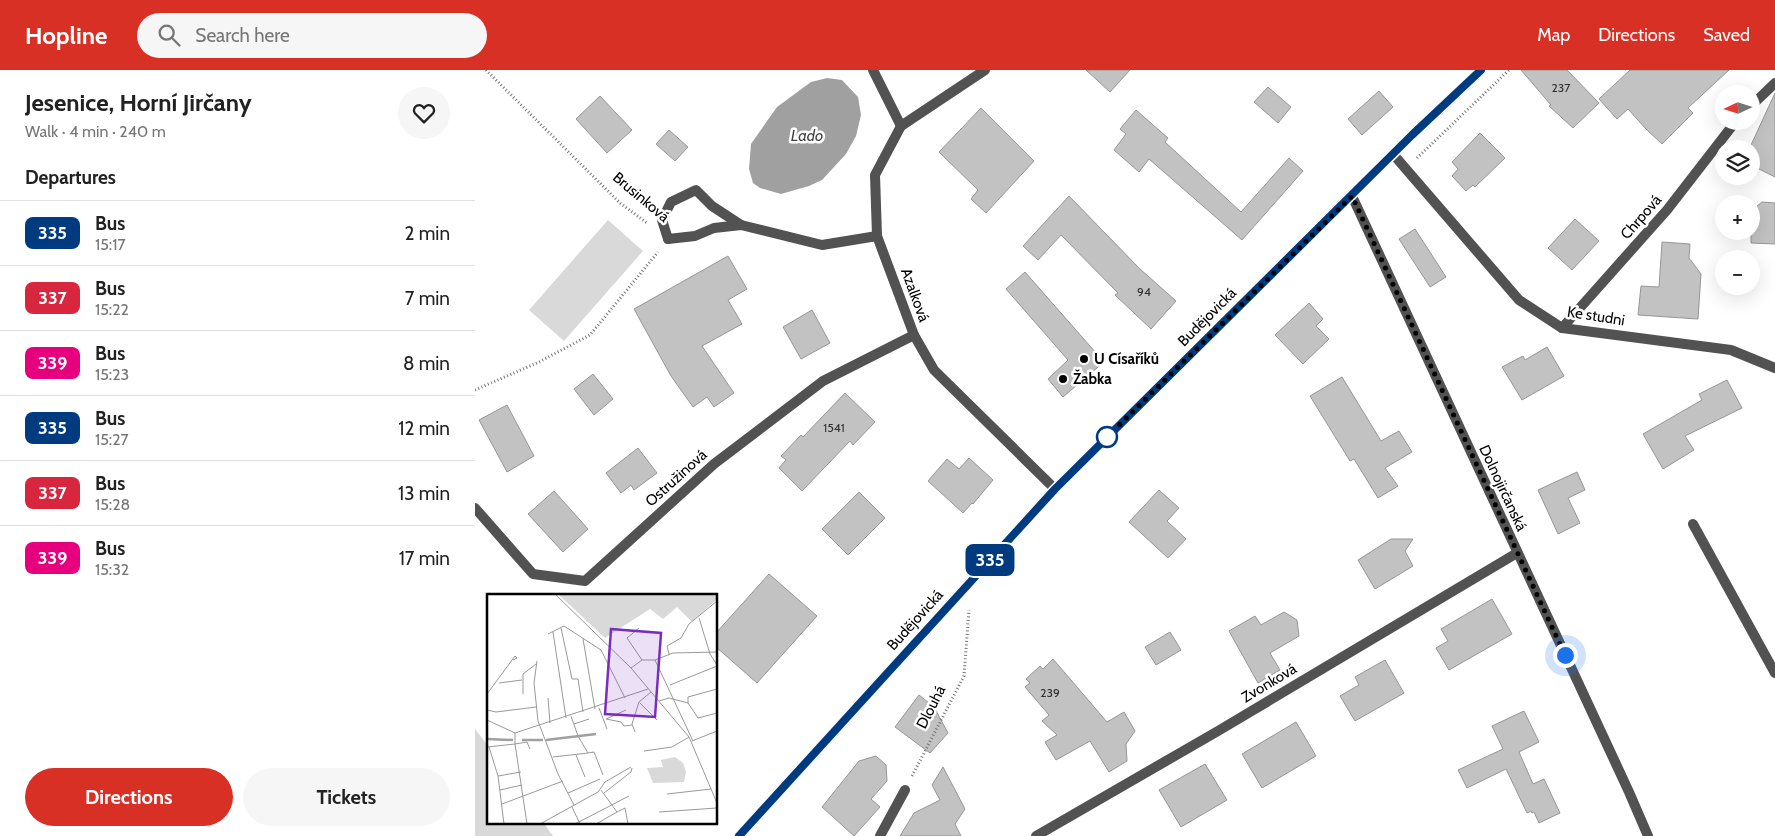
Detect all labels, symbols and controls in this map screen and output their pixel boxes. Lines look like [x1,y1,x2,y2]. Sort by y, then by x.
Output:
search box [137,13,487,58]
text: Hopline [25,21,107,50]
icon: search [155,21,183,49]
text: Search here [195,24,290,47]
text: Map [1537,24,1570,46]
text: Directions [1598,24,1675,46]
text: Saved [1703,24,1750,46]
house number: 237 [1552,80,1570,95]
north arrow [1715,85,1760,130]
map controls [1715,85,1760,295]
button: heart [398,87,450,139]
text: Jesenice, Horní Jirčany [25,88,252,117]
text: Walk · 4 min · 240 m [25,122,166,141]
water label: Lado [791,126,823,145]
button: layers [1715,140,1760,185]
text: Departures [25,166,116,189]
street label: Brusinková [609,168,674,226]
street label: Chrpová [1617,190,1666,243]
button: + [1715,195,1760,240]
text: Bus [95,212,125,235]
text: 335 [38,222,67,244]
text: 2 min [404,222,450,245]
text: 15:17 [95,235,125,254]
button: − [1715,250,1760,295]
street label: Azalková [897,266,933,325]
text: Bus [95,277,125,300]
street label: Budějovická [1174,283,1241,350]
house number: 94 [1137,284,1151,299]
text: 337 [38,287,67,309]
text: 7 min [405,287,450,310]
text: 15:22 [95,300,129,319]
street label: Ke studni [1566,303,1626,329]
text: Bus [95,342,125,365]
place label: U Císaříků [1094,350,1159,368]
text: 339 [38,352,67,374]
text: 8 min [403,352,450,375]
marker: U Císaříků [1078,353,1090,365]
text: 15:23 [95,365,129,384]
place label: Žabka [1073,369,1112,388]
marker: Žabka [1057,373,1069,385]
text: Bus [95,407,125,430]
text: 335 [38,417,67,439]
text: 12 min [398,417,450,440]
house number: 1541 [823,420,845,435]
unlabelled marker [1096,426,1118,448]
text: 15:27 [95,430,129,449]
street label: Dolnojirčanská [1475,442,1531,535]
street label: Ostružinová [642,445,711,510]
text: Bus [95,472,125,495]
text: 337 [38,482,67,504]
text: 13 min [398,482,450,505]
text: 15:28 [95,495,130,514]
text: Bus [95,537,125,560]
line badge: 335 [961,544,1019,576]
text: 339 [38,547,67,569]
text: 17 min [399,547,450,570]
text: 335 [975,549,1005,571]
text: 15:32 [95,560,129,579]
street label: Budějovická [883,585,947,654]
inset map [487,594,717,824]
your location [1553,643,1578,668]
street label: Zvonková [1238,659,1300,706]
street label: Dlouhá [913,682,950,731]
house number: 239 [1040,685,1060,700]
button: Directions [25,768,233,826]
button: Tickets [243,768,450,826]

